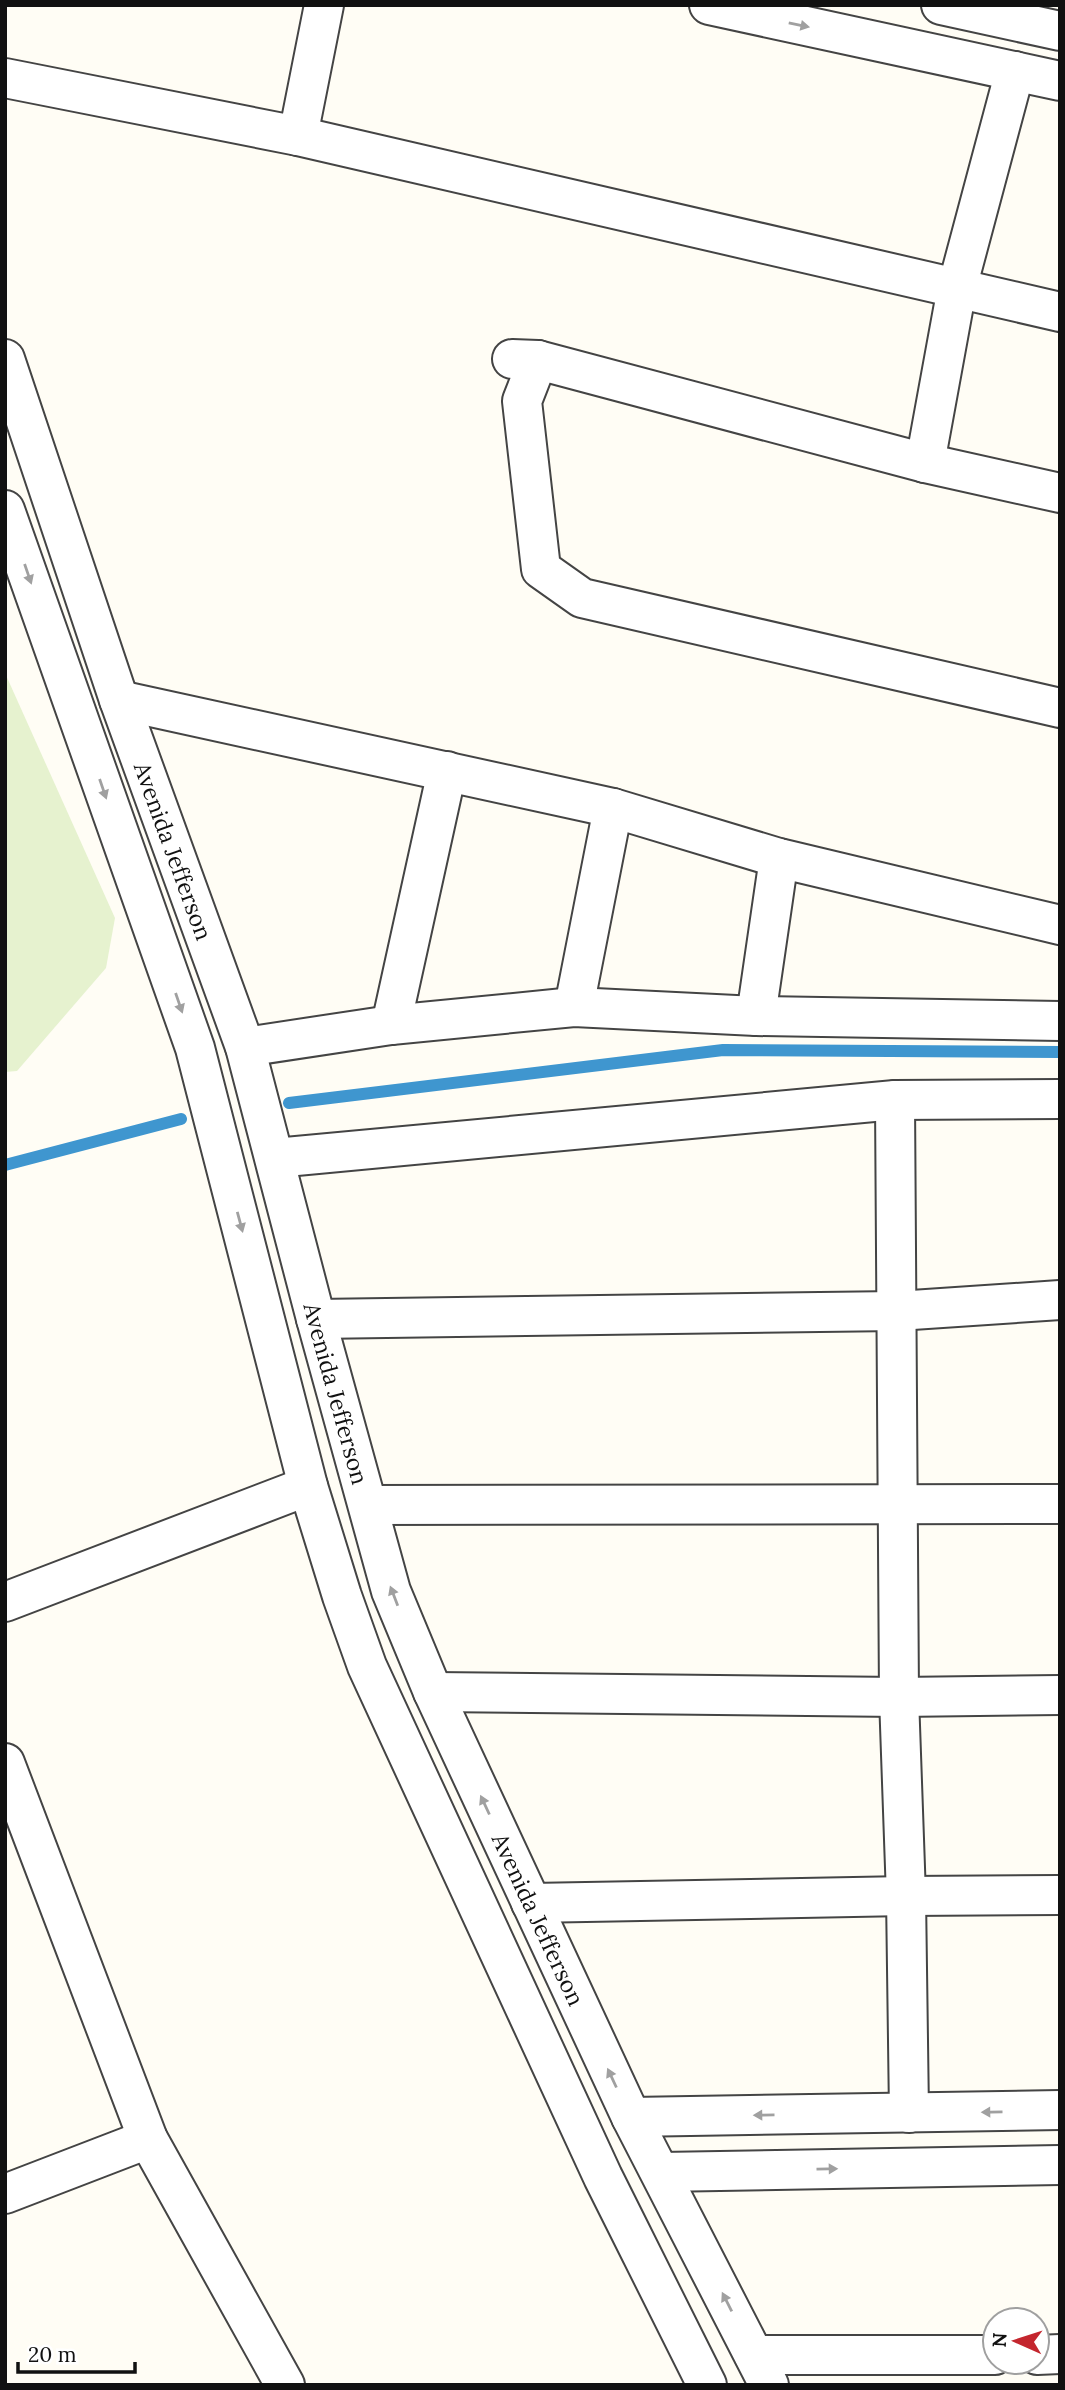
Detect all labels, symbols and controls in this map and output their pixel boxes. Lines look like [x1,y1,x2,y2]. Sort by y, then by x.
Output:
one-way arrow [788,19,810,30]
one-way arrow [23,564,34,585]
street label: Avenida Jefferson [128,757,219,944]
one-way arrow [98,778,109,799]
one-way arrow [174,993,185,1014]
one-way arrow [235,1212,246,1234]
street label: Avenida Jefferson [298,1299,375,1487]
one-way arrow [388,1586,399,1607]
one-way arrow [479,1795,491,1815]
street label: Avenida Jefferson [486,1827,591,2010]
one-way arrow [607,2067,618,2088]
one-way arrow [980,2106,1002,2117]
one-way arrow [753,2110,775,2121]
one-way arrow [816,2163,838,2175]
one-way arrow [722,2292,733,2312]
north arrow [981,2306,1051,2376]
scale bar [18,2330,135,2374]
text: N [987,2332,1011,2348]
text: 20 m [28,2341,77,2368]

